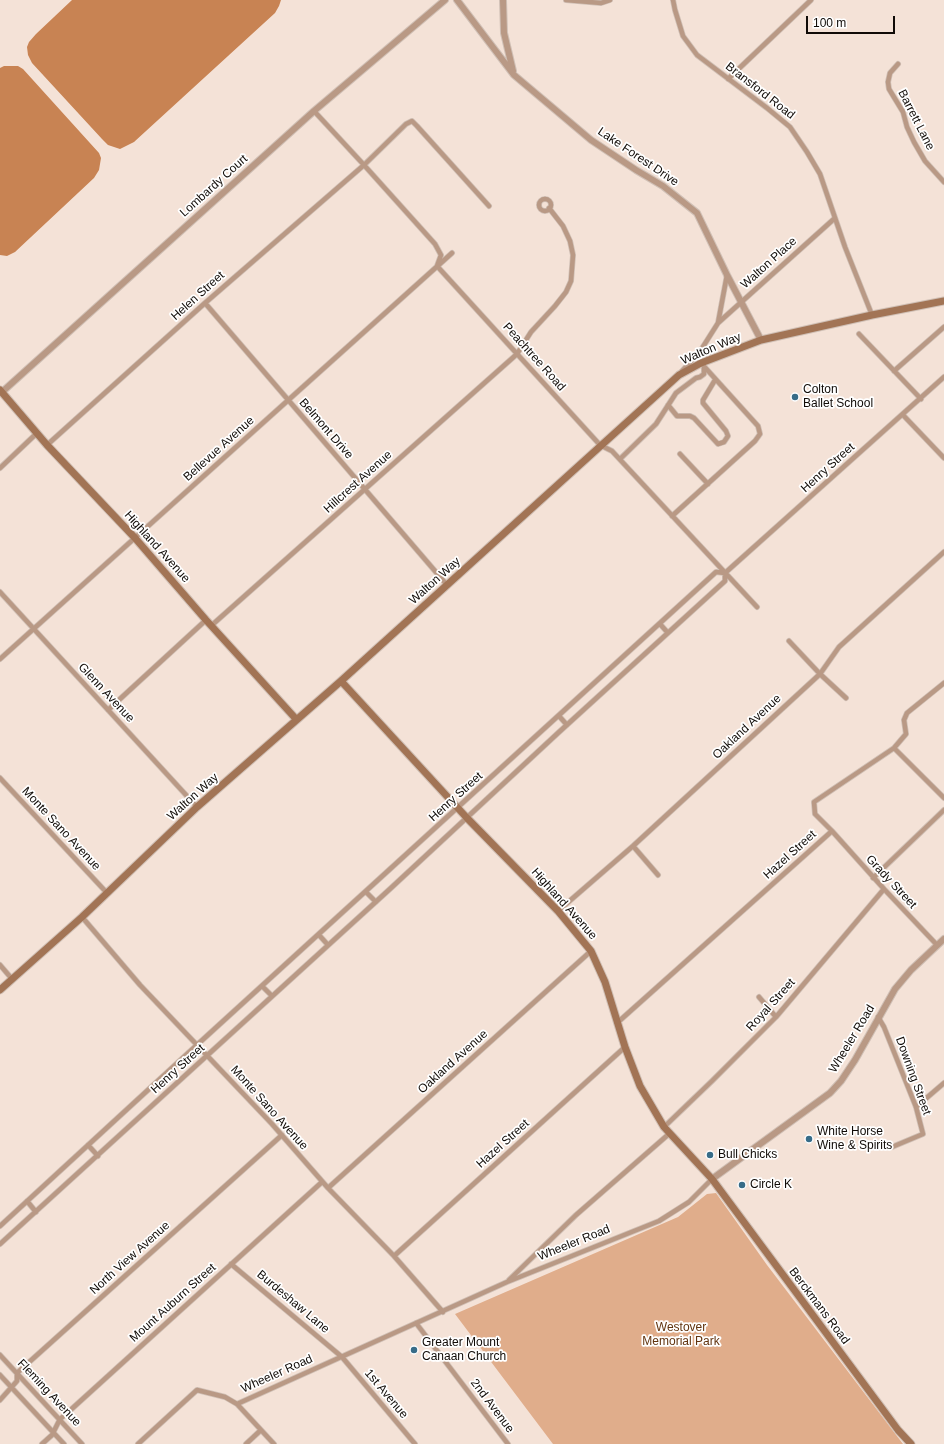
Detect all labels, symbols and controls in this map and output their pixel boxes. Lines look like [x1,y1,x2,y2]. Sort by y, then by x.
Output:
scale bar [808,8,897,34]
text: 100 m [813,16,846,30]
street label: Bransford Road [722,59,798,123]
street label: Barrett Lane [895,87,937,153]
street label: Lake Forest Drive [595,125,681,189]
street label: Lombardy Court [177,152,251,220]
street label: Walton Place [738,234,800,292]
street label: Helen Street [168,268,228,324]
street label: Peachtree Road [500,320,568,394]
street label: Walton Way [679,330,743,368]
place label: Colton Ballet School [803,383,873,411]
marker: Colton Ballet School [790,392,800,402]
street label: Belmont Drive [296,396,356,462]
street label: Bellevue Avenue [181,414,257,484]
street label: Henry Street [798,440,858,496]
street label: Hillcrest Avenue [321,448,395,516]
street label: Highland Avenue [121,508,193,586]
street label: Walton Way [406,554,464,608]
street label: Glenn Avenue [75,660,137,726]
street label: Oakland Avenue [710,692,784,762]
street label: Henry Street [426,769,486,825]
street label: Walton Way [164,770,222,824]
street label: Monte Sano Avenue [19,784,103,874]
street label: Hazel Street [761,828,819,882]
street label: Grady Street [863,852,919,912]
street label: Highland Avenue [528,865,600,943]
street label: Royal Street [744,976,798,1034]
street label: Wheeler Road [826,1002,878,1076]
street label: Oakland Avenue [415,1027,491,1097]
street label: Downing Street [892,1035,934,1117]
street label: Henry Street [148,1041,208,1097]
street label: Monte Sano Avenue [227,1063,311,1153]
street label: Hazel Street [474,1117,532,1171]
place label: White Horse Wine & Spirits [817,1125,892,1153]
marker: White Horse Wine & Spirits [804,1134,814,1144]
place label: Bull Chicks [718,1148,777,1162]
marker: Bull Chicks [705,1150,715,1160]
place label: Circle K [750,1178,792,1192]
marker: Circle K [737,1180,747,1190]
street label: North View Avenue [87,1218,173,1298]
street label: Wheeler Road [536,1222,612,1264]
street label: Mount Auburn Street [127,1261,219,1345]
street label: Berckmans Road [786,1265,852,1347]
street label: Burdeshaw Lane [254,1268,332,1336]
park label: Westover Memorial Park [642,1321,720,1349]
place label: Greater Mount Canaan Church [422,1336,506,1364]
marker: Greater Mount Canaan Church [409,1345,419,1355]
street label: Wheeler Road [239,1352,315,1396]
street label: Fleming Avenue [14,1356,84,1430]
street label: 1st Avenue [361,1366,411,1422]
street label: 2nd Avenue [467,1376,517,1436]

